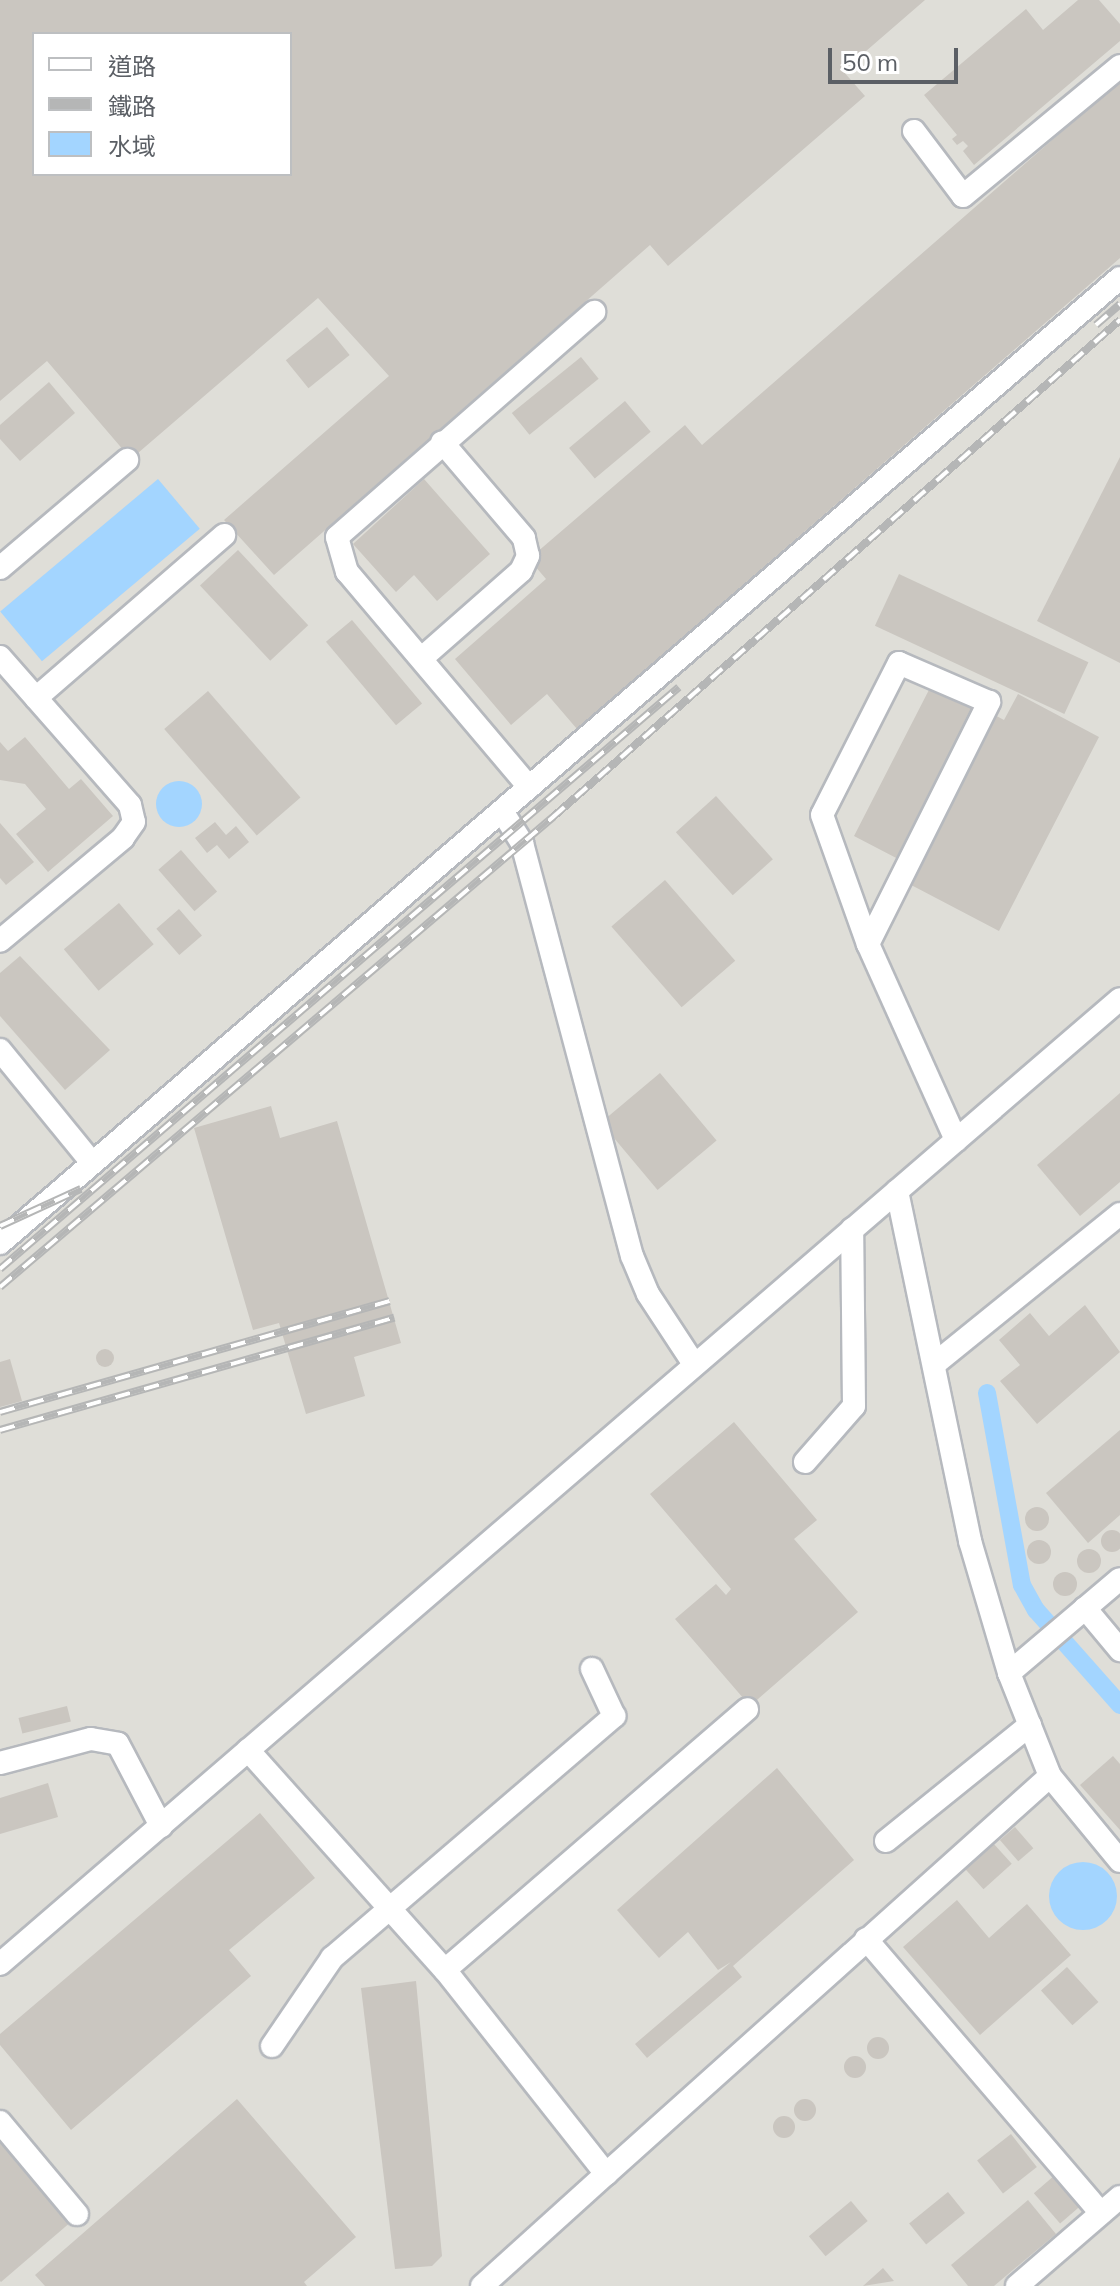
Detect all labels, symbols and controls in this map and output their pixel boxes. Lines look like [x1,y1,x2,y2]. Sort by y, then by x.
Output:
legend [32,32,292,176]
scale bar [832,32,962,82]
text: 50 m [842,47,898,77]
text: 道路 [108,51,156,81]
text: 鐵路 [108,91,156,121]
text: 水域 [108,131,156,161]

